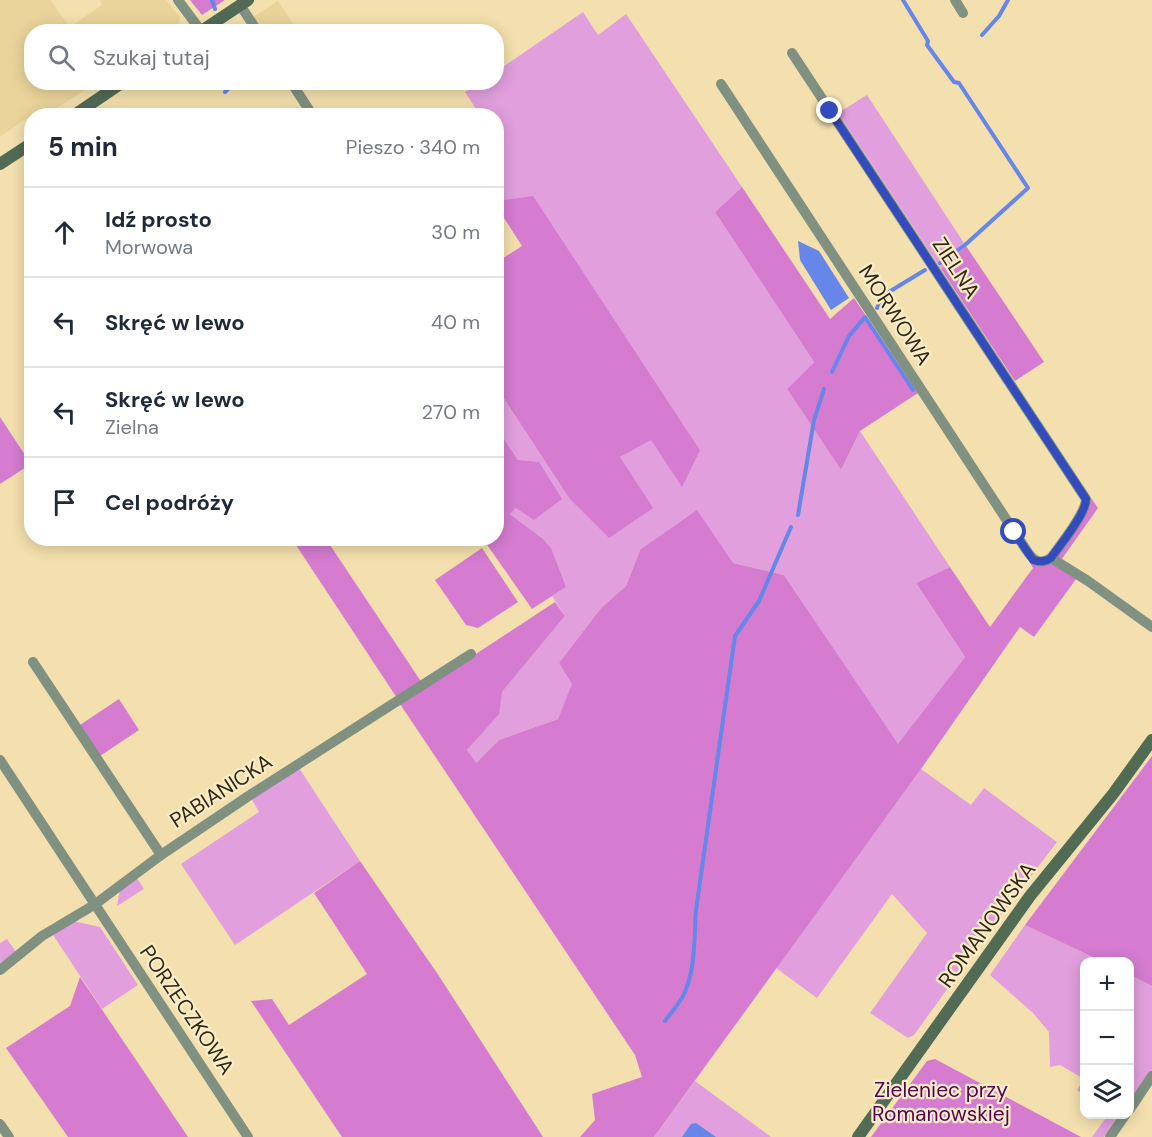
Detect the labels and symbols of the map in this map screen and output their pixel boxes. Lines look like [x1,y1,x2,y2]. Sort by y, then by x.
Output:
route end [816,97,842,123]
street label: ZIELNA [926,232,986,304]
street label: MORWOWA [852,259,938,371]
route start [1000,518,1026,544]
street label: PABIANICKA [165,748,278,834]
street label: ROMANOWSKA [932,856,1042,993]
street label: PORZECZKOWA [133,940,241,1080]
park label: Zieleniec przy Romanowskiej [872,1076,1010,1128]

